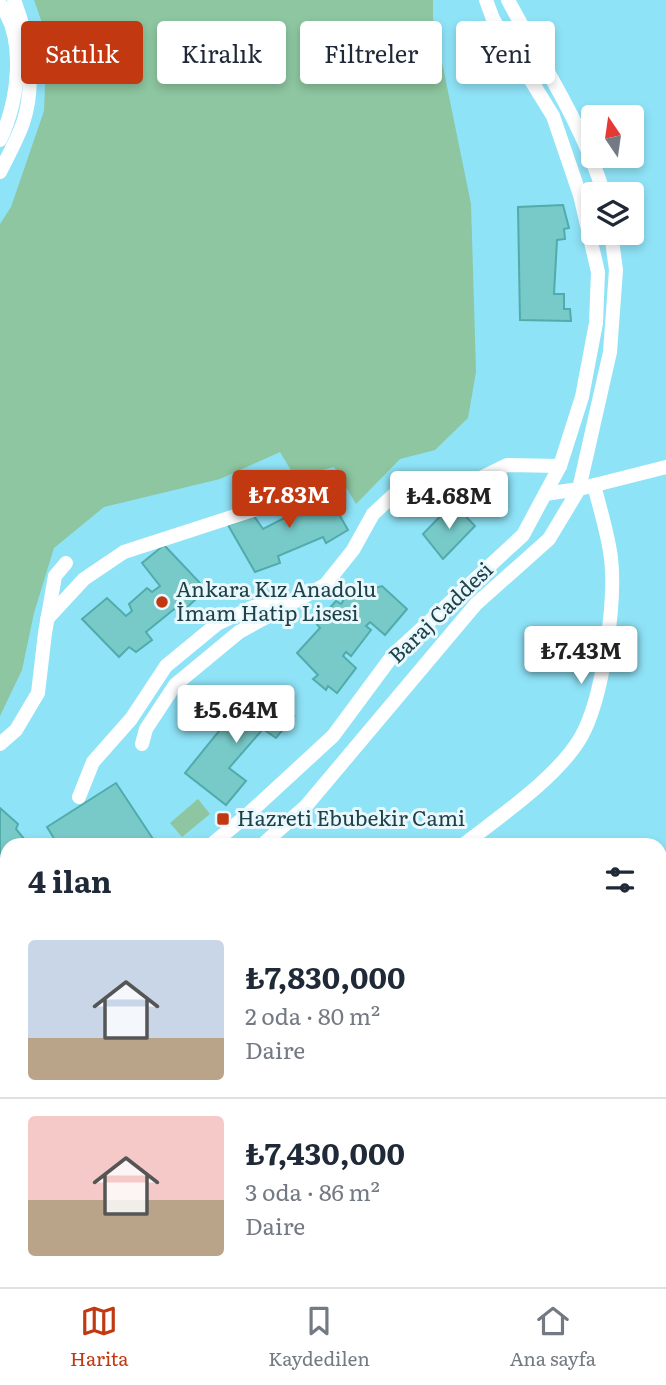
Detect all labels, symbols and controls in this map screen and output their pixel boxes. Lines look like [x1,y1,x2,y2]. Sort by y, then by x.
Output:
chip: Satılık [21,21,143,84]
chip: Kiralık [157,21,286,84]
chip: Filtreler [300,21,442,84]
chip: Yeni [456,21,555,84]
north arrow [581,105,644,168]
map controls [581,105,644,245]
button: layers [581,182,644,245]
pin: ₺7.83M [232,470,346,530]
pin: ₺4.68M [392,472,506,531]
text: ₺7.83M [248,476,330,510]
text: ₺4.68M [406,477,492,511]
street label: Baraj Caddesi [380,553,498,669]
place label: Ankara Kız Anadolu İmam Hatip Lisesi [176,572,376,627]
marker: Ankara Kız Anadolu İmam Hatip Lisesi [154,594,170,610]
pin: ₺7.43M [524,626,638,686]
text: ₺7.43M [540,632,622,666]
pin: ₺5.64M [179,686,293,745]
text: ₺5.64M [194,691,278,725]
place label: Hazreti Ebubekir Cami [237,801,465,832]
marker: Hazreti Ebubekir Cami [215,811,231,827]
text: 4 ilan [28,858,112,902]
icon: filters [601,861,639,899]
text: ₺7,830,000 [245,954,405,998]
icon: home [84,968,168,1052]
text: 2 oda · 80 m² [245,998,380,1032]
text: Daire [245,1032,305,1066]
text: ₺7,430,000 [245,1130,405,1174]
icon: home [84,1144,168,1228]
text: 3 oda · 86 m² [245,1174,380,1208]
text: Daire [245,1208,305,1242]
tab: Harita [70,1302,128,1372]
tab: Kaydedilen [268,1302,370,1372]
tab: Ana sayfa [510,1302,596,1372]

